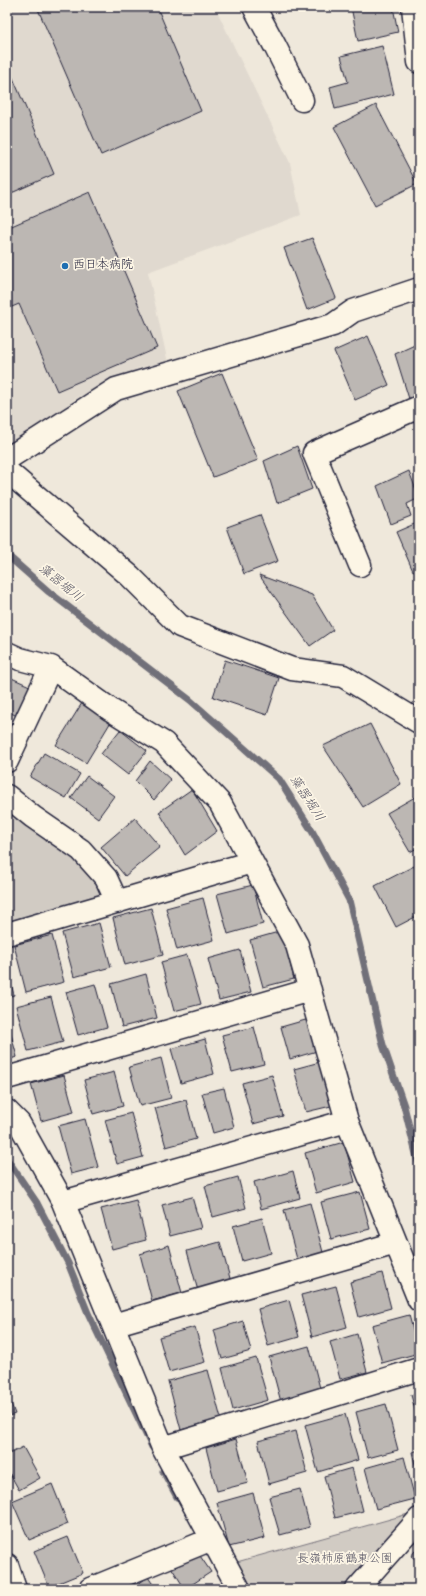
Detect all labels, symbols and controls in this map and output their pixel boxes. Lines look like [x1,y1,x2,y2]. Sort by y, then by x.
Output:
place label: 西日本病院 [73,258,133,273]
marker: 西日本病院 [60,261,70,271]
water label: 藻器堀川 [35,561,86,606]
water label: 藻器堀川 [286,773,327,825]
park label: 長嶺柿原鶴東公園 [297,1552,393,1567]

